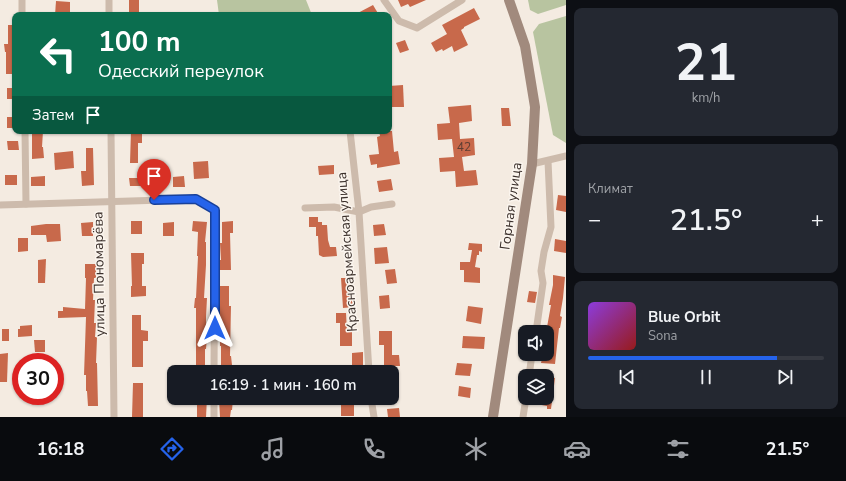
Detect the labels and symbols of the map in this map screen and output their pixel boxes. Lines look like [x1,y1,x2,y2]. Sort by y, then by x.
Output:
house number: 42 [457,139,471,155]
pin [137,159,171,200]
street label: Горная улица [495,161,527,251]
street label: Красноармейская улица [332,171,362,333]
street label: улица Пономарёва [88,211,110,337]
position arrow [194,307,236,349]
speed limit sign: 30 [12,353,64,405]

